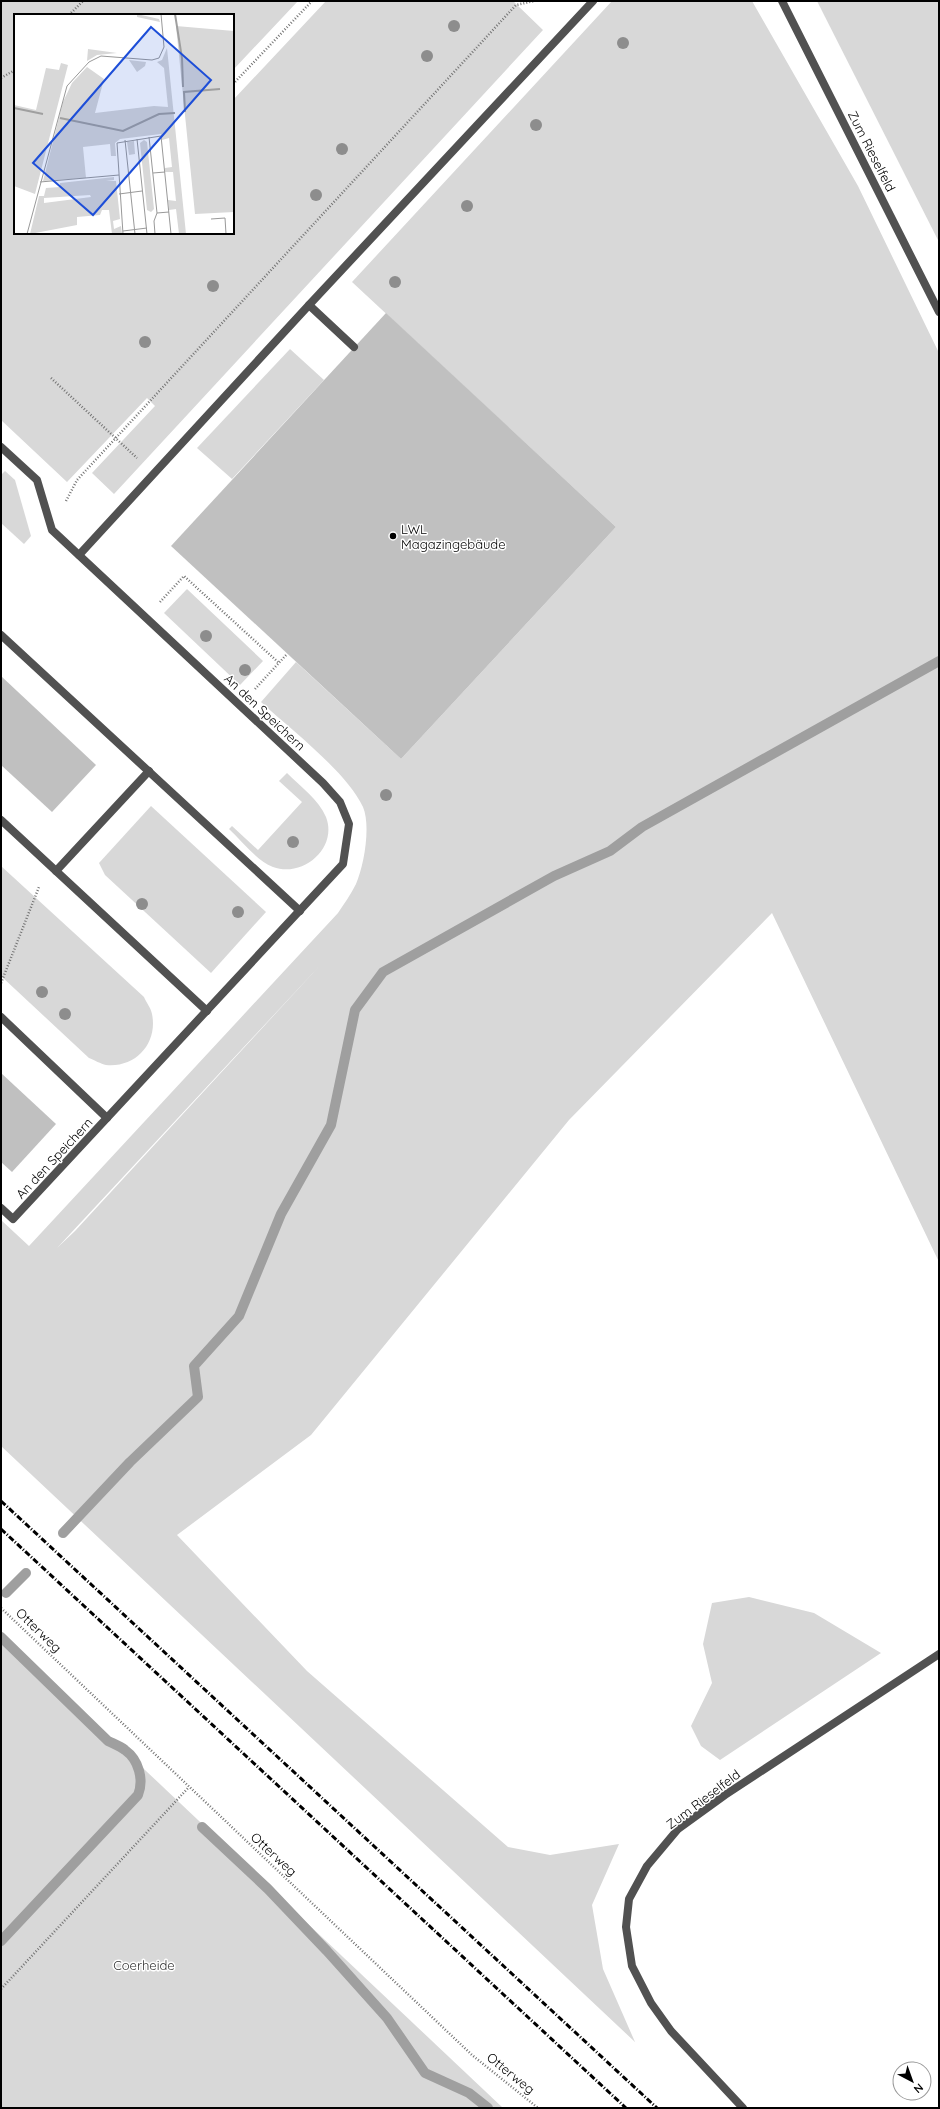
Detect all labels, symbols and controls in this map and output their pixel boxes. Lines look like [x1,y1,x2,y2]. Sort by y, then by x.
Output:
inset map [14,14,234,234]
street label: Zum Rieselfeld [845,108,899,194]
place label: LWL Magazingebäude [401,521,506,552]
marker: LWL Magazingebäude [388,531,398,541]
street label: An den Speichern [221,670,309,754]
street label: An den Speichern [12,1114,96,1202]
street label: Otterweg [13,1604,65,1656]
street label: Zum Rieselfeld [663,1766,743,1832]
street label: Otterweg [248,1829,300,1879]
park label: Coerheide [113,1957,175,1973]
street label: Otterweg [484,2049,538,2097]
north arrow [892,2061,932,2101]
text: N [911,2081,926,2096]

